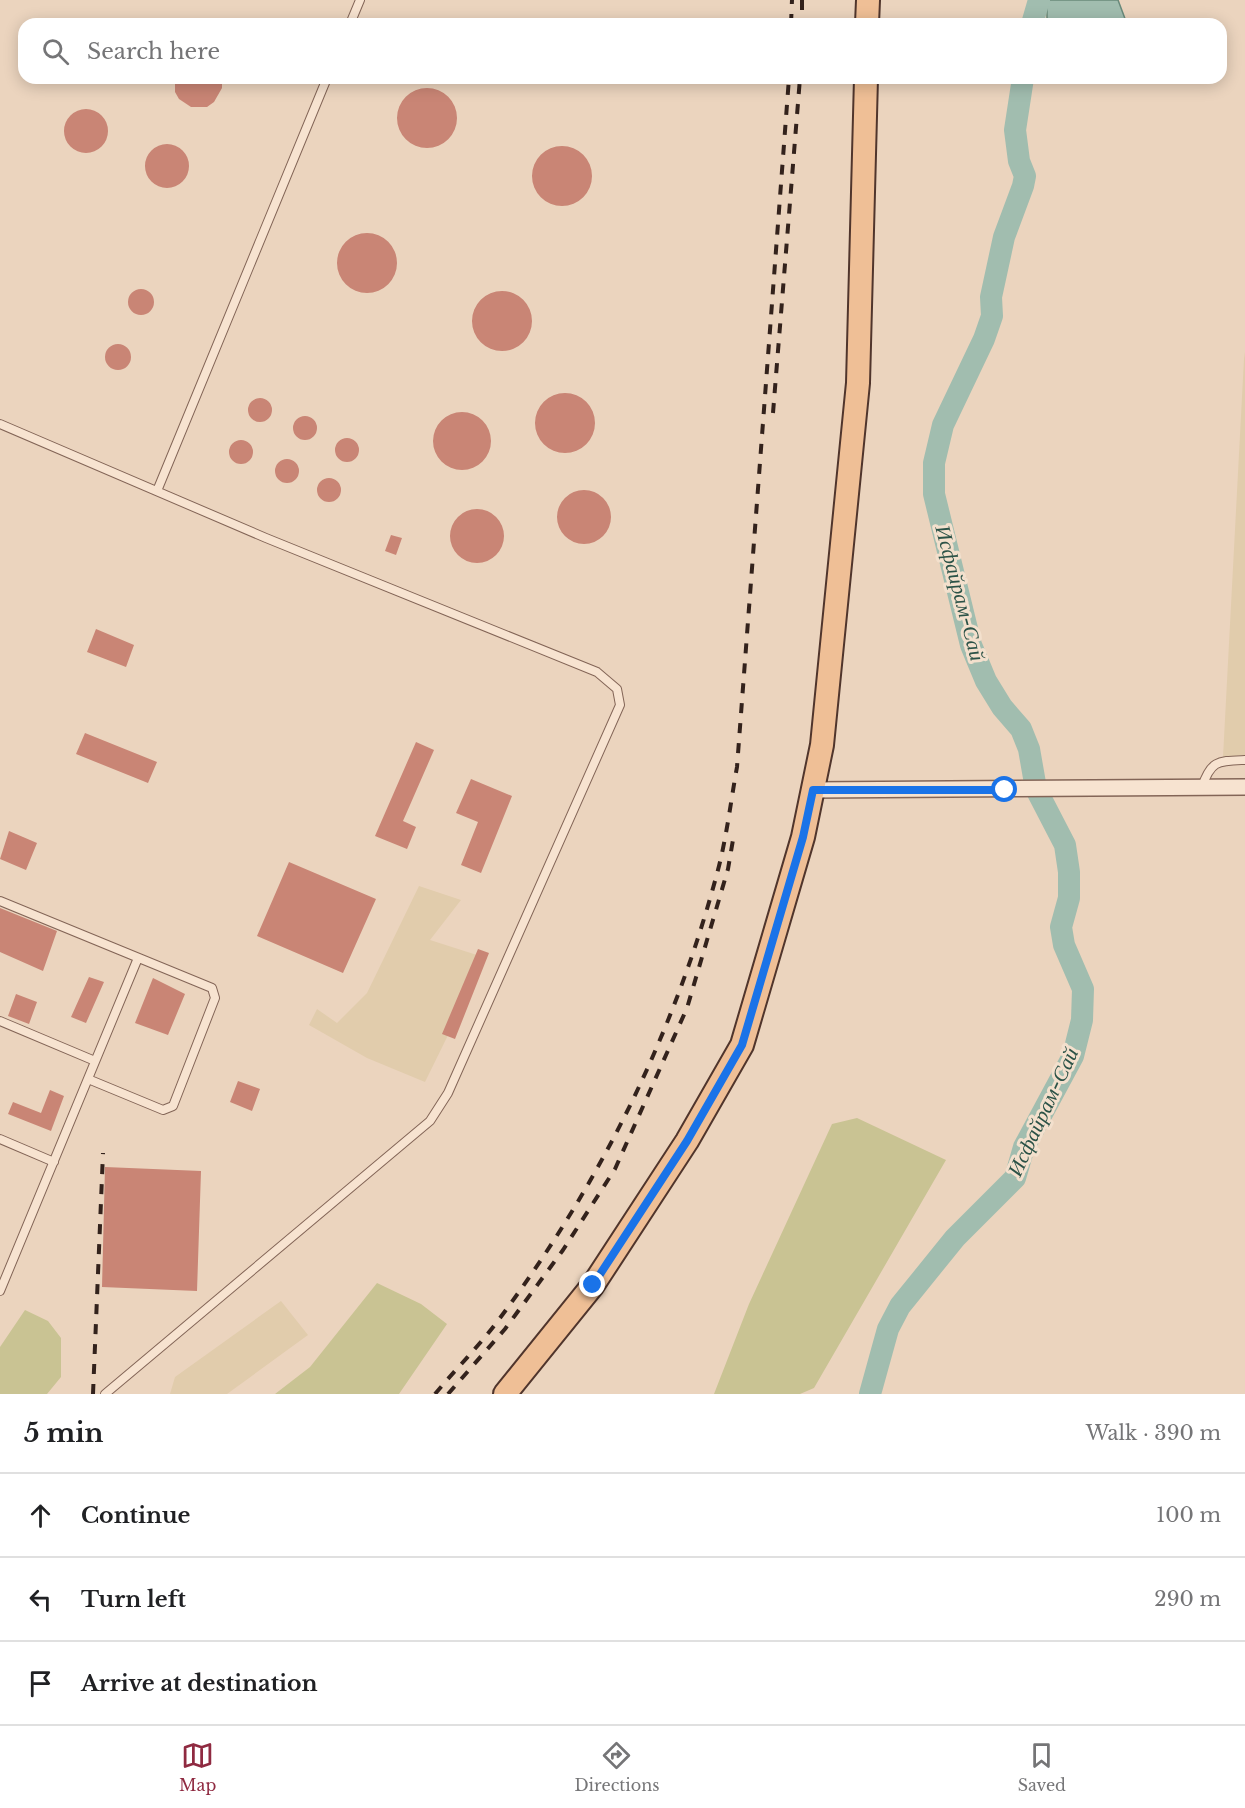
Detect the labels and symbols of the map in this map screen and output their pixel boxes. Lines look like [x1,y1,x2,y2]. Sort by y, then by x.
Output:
water label: Исфайрам-Сай [929,521,991,664]
route start [991,776,1017,802]
water label: Исфайрам-Сай [1001,1043,1084,1181]
route end [579,1271,605,1297]

